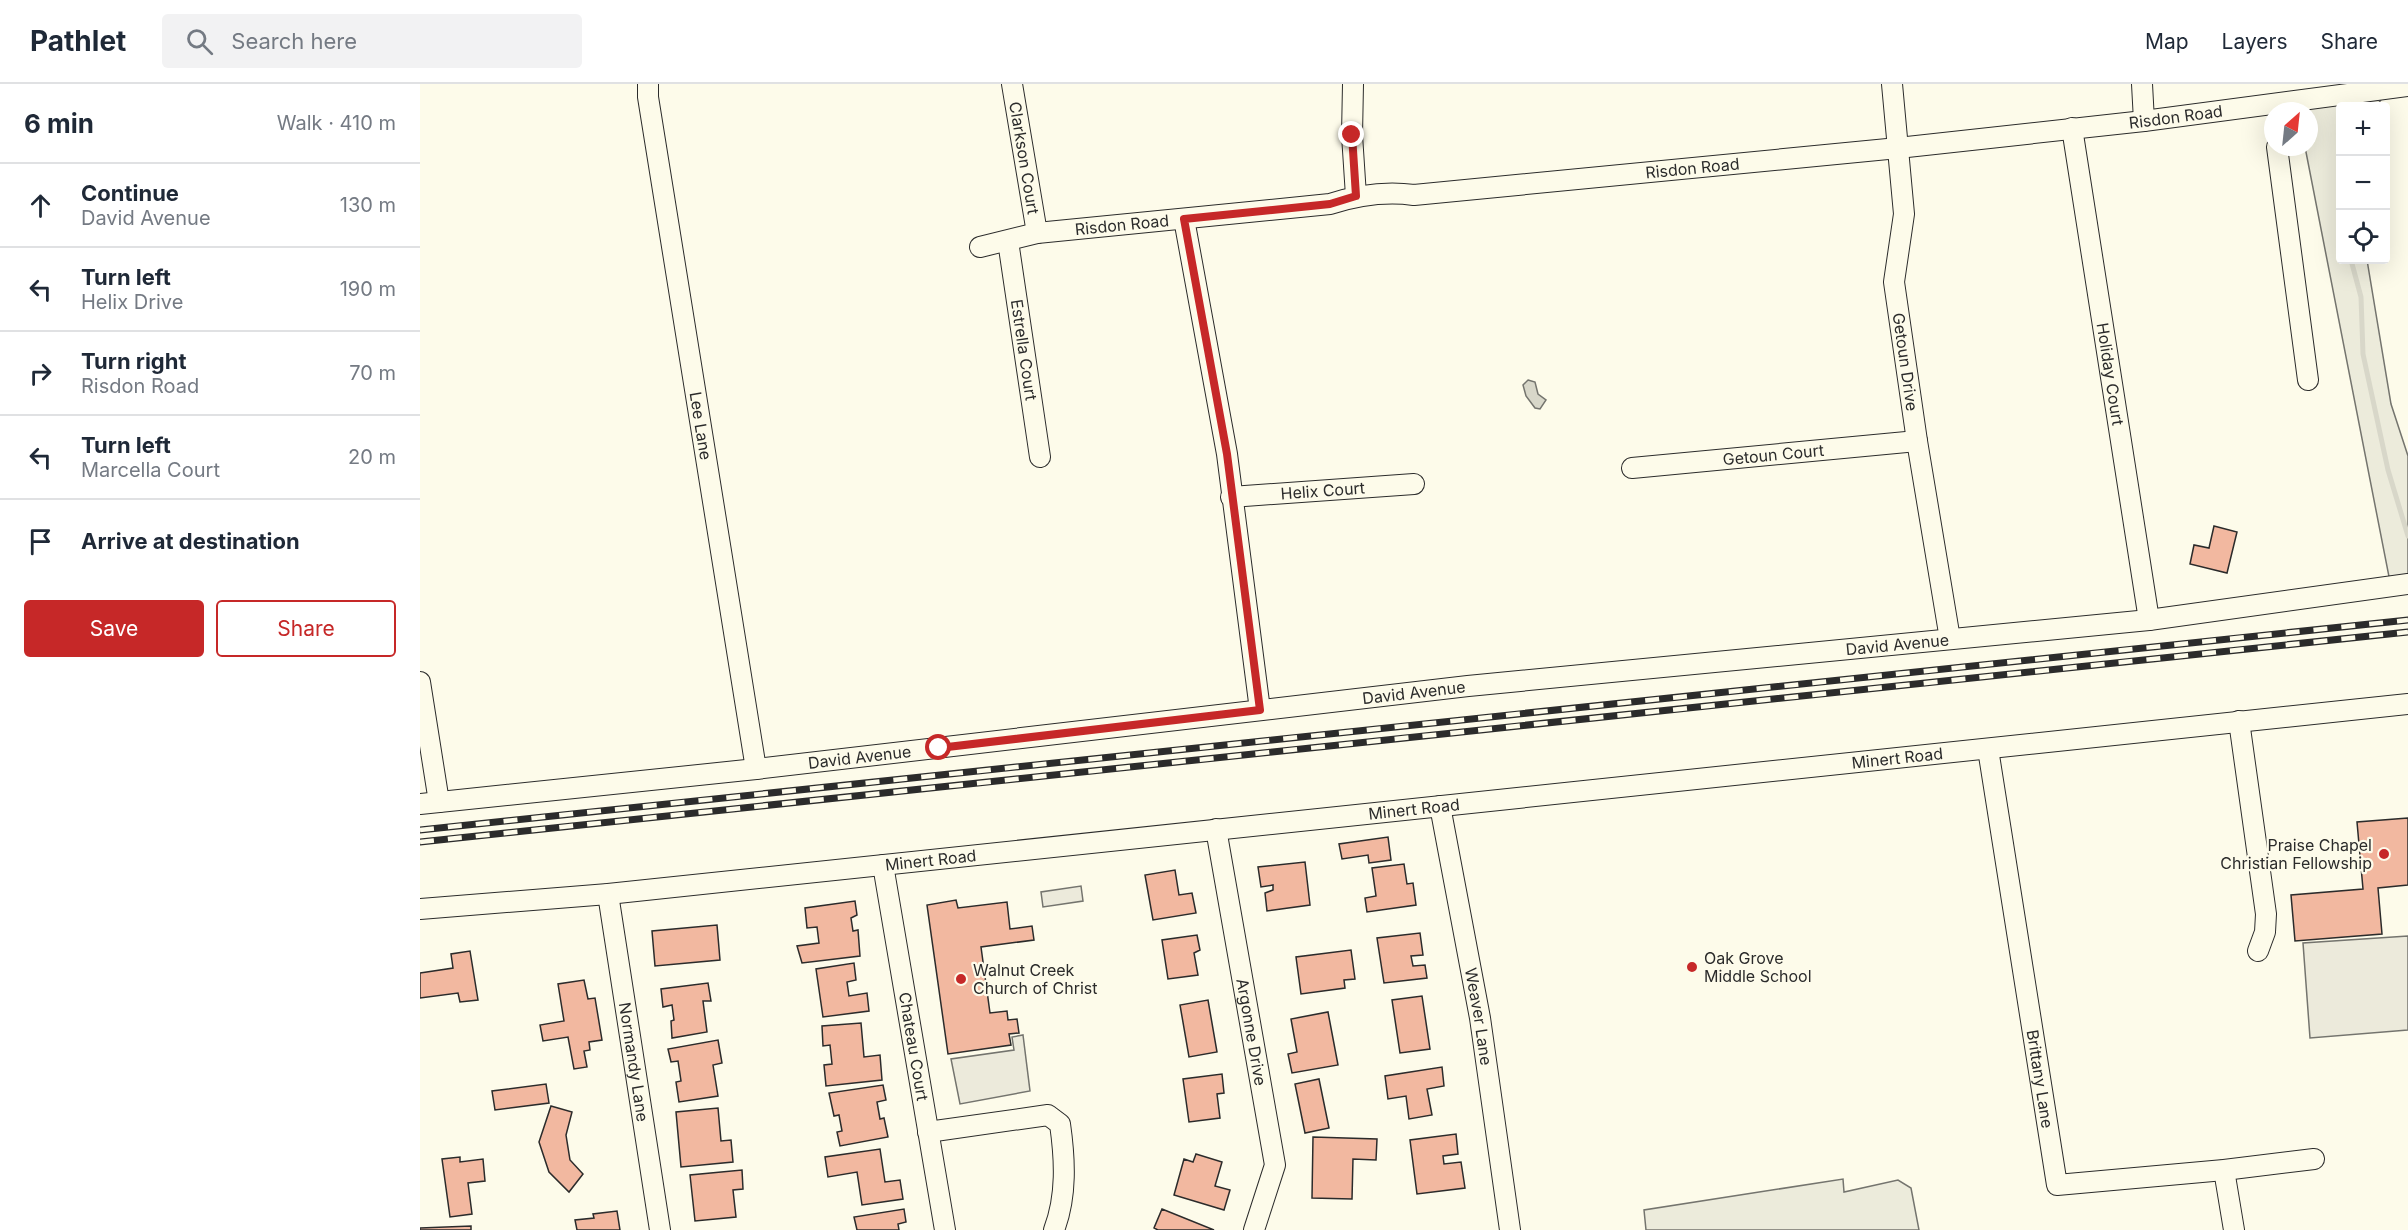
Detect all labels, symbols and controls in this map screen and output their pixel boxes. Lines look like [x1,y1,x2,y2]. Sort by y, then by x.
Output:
search box [162,14,582,68]
text: Pathlet [30,24,126,58]
icon: search [183,25,216,58]
text: Search here [231,28,357,54]
text: Map [2145,29,2189,54]
text: Layers [2222,29,2288,54]
text: Share [2321,29,2378,54]
street label: Clarkson Court [1005,100,1044,216]
street label: Risdon Road [2128,101,2224,133]
north arrow [2264,102,2318,156]
map controls [2336,102,2390,264]
button: + [2336,102,2390,156]
text: 6 min [24,108,94,139]
text: Walk · 410 m [277,111,396,135]
route end [1338,121,1364,147]
street label: Risdon Road [1644,153,1740,182]
button: − [2336,156,2390,210]
text: Continue [81,180,179,206]
icon: ahead [24,189,57,222]
text: 130 m [340,193,396,217]
text: David Avenue [81,206,211,230]
street label: Risdon Road [1074,210,1170,239]
button: locate [2336,210,2390,264]
text: Turn left [81,264,171,290]
icon: left [24,273,57,306]
text: 190 m [340,277,396,301]
text: Helix Drive [81,290,183,314]
street label: Estrella Court [1007,298,1041,402]
street label: Getoun Drive [1889,311,1923,412]
street label: Holiday Court [2093,321,2128,427]
text: Turn right [81,348,187,374]
icon: right [24,357,57,390]
text: 70 m [349,361,396,385]
text: Risdon Road [81,374,199,398]
street label: Lee Lane [685,390,716,461]
text: Turn left [81,432,171,458]
street label: Getoun Court [1722,440,1825,469]
icon: left [24,441,57,474]
text: 20 m [348,445,396,469]
text: Marcella Court [81,458,220,482]
street label: Helix Court [1280,478,1366,503]
icon: arrive [24,525,57,558]
text: Arrive at destination [81,528,300,554]
button: Save [24,600,204,657]
button: Share [216,600,396,657]
street label: David Avenue [1845,629,1950,659]
street label: David Avenue [1361,676,1466,708]
route start [925,734,951,760]
street label: David Avenue [807,741,912,773]
street label: Minert Road [1851,743,1944,773]
street label: Minert Road [1367,794,1461,824]
place label: Praise Chapel Christian Fellowship [2220,835,2372,873]
street label: Minert Road [884,845,977,875]
marker: Praise Chapel Christian Fellowship [2377,847,2391,861]
place label: Oak Grove Middle School [1704,948,1812,986]
place label: Walnut Creek Church of Christ [973,960,1097,998]
marker: Oak Grove Middle School [1685,960,1699,974]
street label: Weaver Lane [1461,966,1497,1066]
marker: Walnut Creek Church of Christ [954,972,968,986]
street label: Argonne Drive [1232,977,1271,1087]
street label: Chateau Court [895,991,933,1102]
street label: Normandy Lane [615,1001,653,1123]
street label: Brittany Lane [2023,1028,2058,1129]

